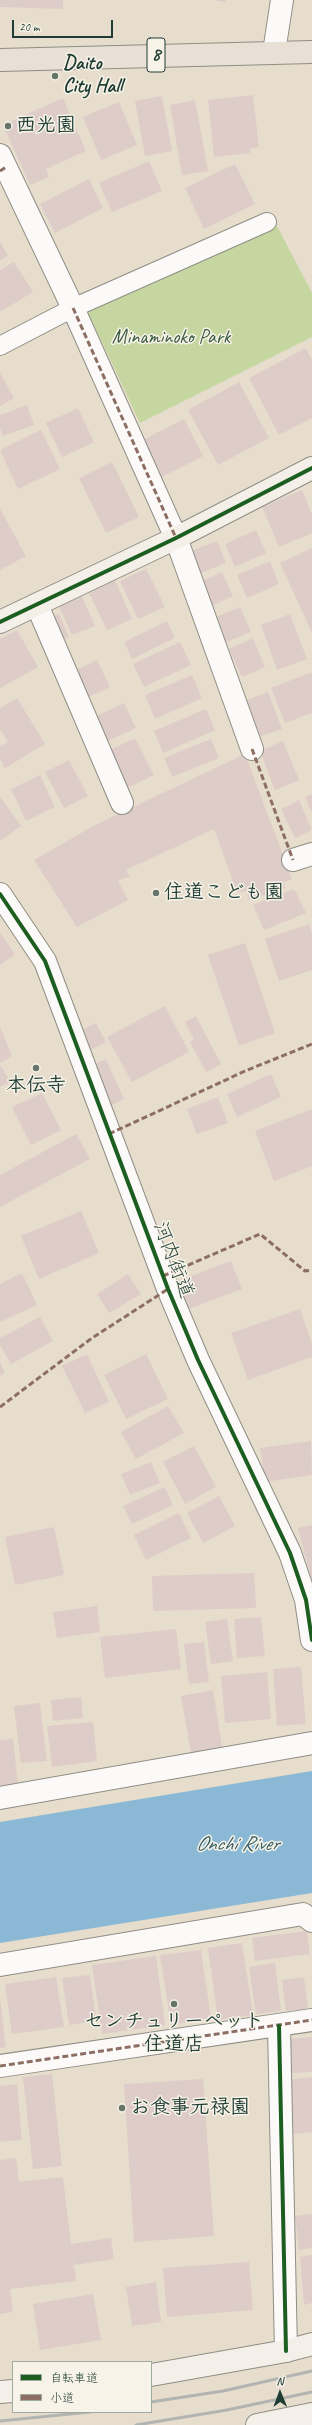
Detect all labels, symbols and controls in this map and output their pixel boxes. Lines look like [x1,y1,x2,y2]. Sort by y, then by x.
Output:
scale bar [14,12,115,38]
text: 20 m [19,19,39,35]
road number: 8 [147,38,165,72]
place label: Daito City Hall [63,52,122,99]
marker: Daito City Hall [50,71,60,81]
place label: 西光園 [16,114,76,138]
marker: 西光園 [3,121,13,131]
park label: Minaminoko Park [112,326,230,350]
place label: 住道こども園 [164,881,284,905]
marker: 住道こども園 [151,888,161,898]
marker: 本伝寺 [31,1063,41,1073]
place label: 本伝寺 [6,1074,66,1098]
street label: 河内街道 [147,1218,199,1302]
water label: Onchi River [196,1831,278,1857]
marker: センチュリーペット 住道店 [169,1999,179,2009]
place label: センチュリーペット 住道店 [84,2010,264,2057]
place label: お食事元禄園 [130,2096,250,2120]
marker: お食事元禄園 [117,2103,127,2113]
legend [12,2361,152,2413]
text: 自転車道 [50,2370,98,2386]
north arrow [260,2373,300,2413]
text: N [276,2374,283,2388]
text: 小道 [50,2390,74,2406]

